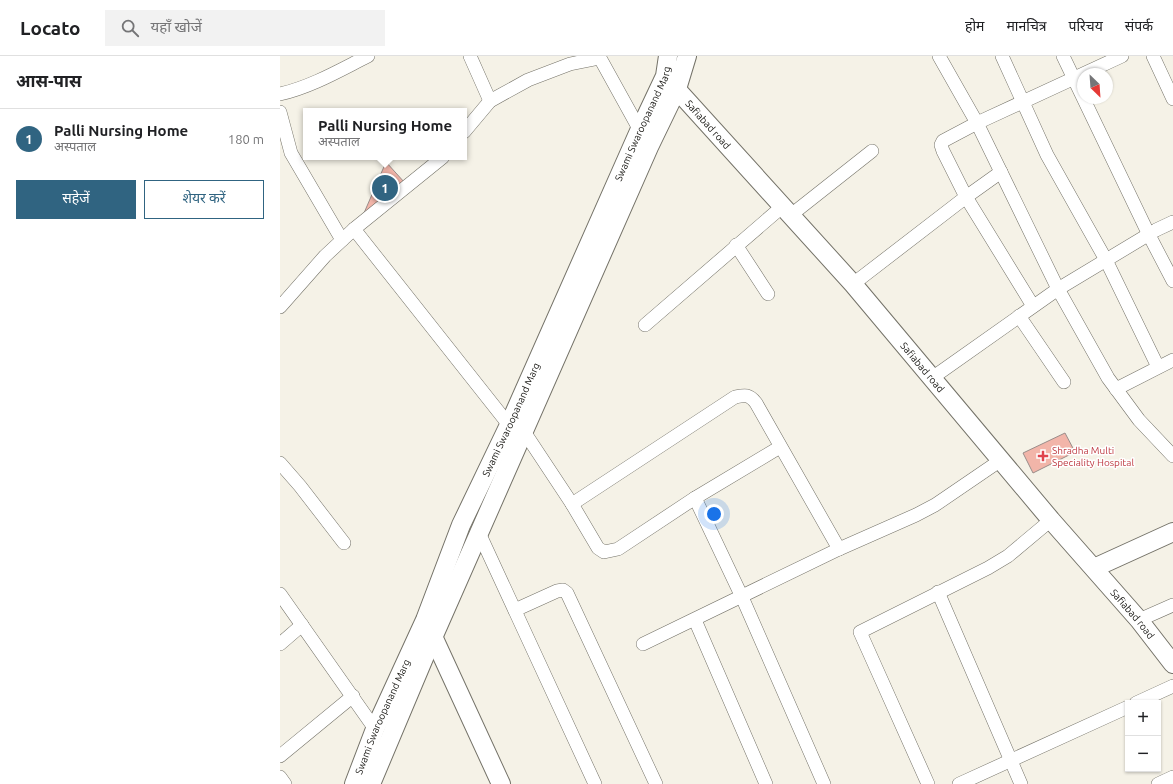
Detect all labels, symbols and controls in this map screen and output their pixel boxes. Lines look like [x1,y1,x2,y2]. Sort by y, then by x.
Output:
search box [105,10,385,46]
text: Locato [20,17,81,39]
icon: search [119,17,141,39]
text: यहाँ खोजें [151,18,202,35]
text: होम [965,18,984,34]
text: मानचित्र [1006,18,1047,34]
text: परिचय [1069,18,1103,34]
text: संपर्क [1125,18,1153,34]
street label: Swami Swaroopanand Marg [612,66,672,183]
north arrow [1077,68,1113,104]
text: आस-पास [16,71,82,90]
street label: Safiabad road [684,98,733,151]
popup [303,108,467,160]
text: Palli Nursing Home [318,117,452,134]
text: Palli Nursing Home [54,122,188,139]
text: 1 [25,132,33,146]
text: 180 m [228,132,264,146]
text: अस्पताल [318,134,360,148]
text: अस्पताल [54,139,96,153]
pin: 1 [372,173,398,203]
button: सहेजें [16,180,136,219]
button: शेयर करें [144,180,264,219]
street label: Safiabad road [899,340,947,394]
street label: Swami Swaroopanand Marg [480,361,541,478]
place label: Shradha Multi Speciality Hospital [1052,445,1134,468]
marker: Shradha Multi Speciality Hospital [1037,450,1049,462]
your location [704,504,724,524]
street label: Safiabad road [1109,587,1157,641]
street label: Swami Swaroopanand Marg [353,657,412,776]
map controls [1125,700,1161,772]
button: + [1125,700,1161,736]
button: − [1125,736,1161,772]

